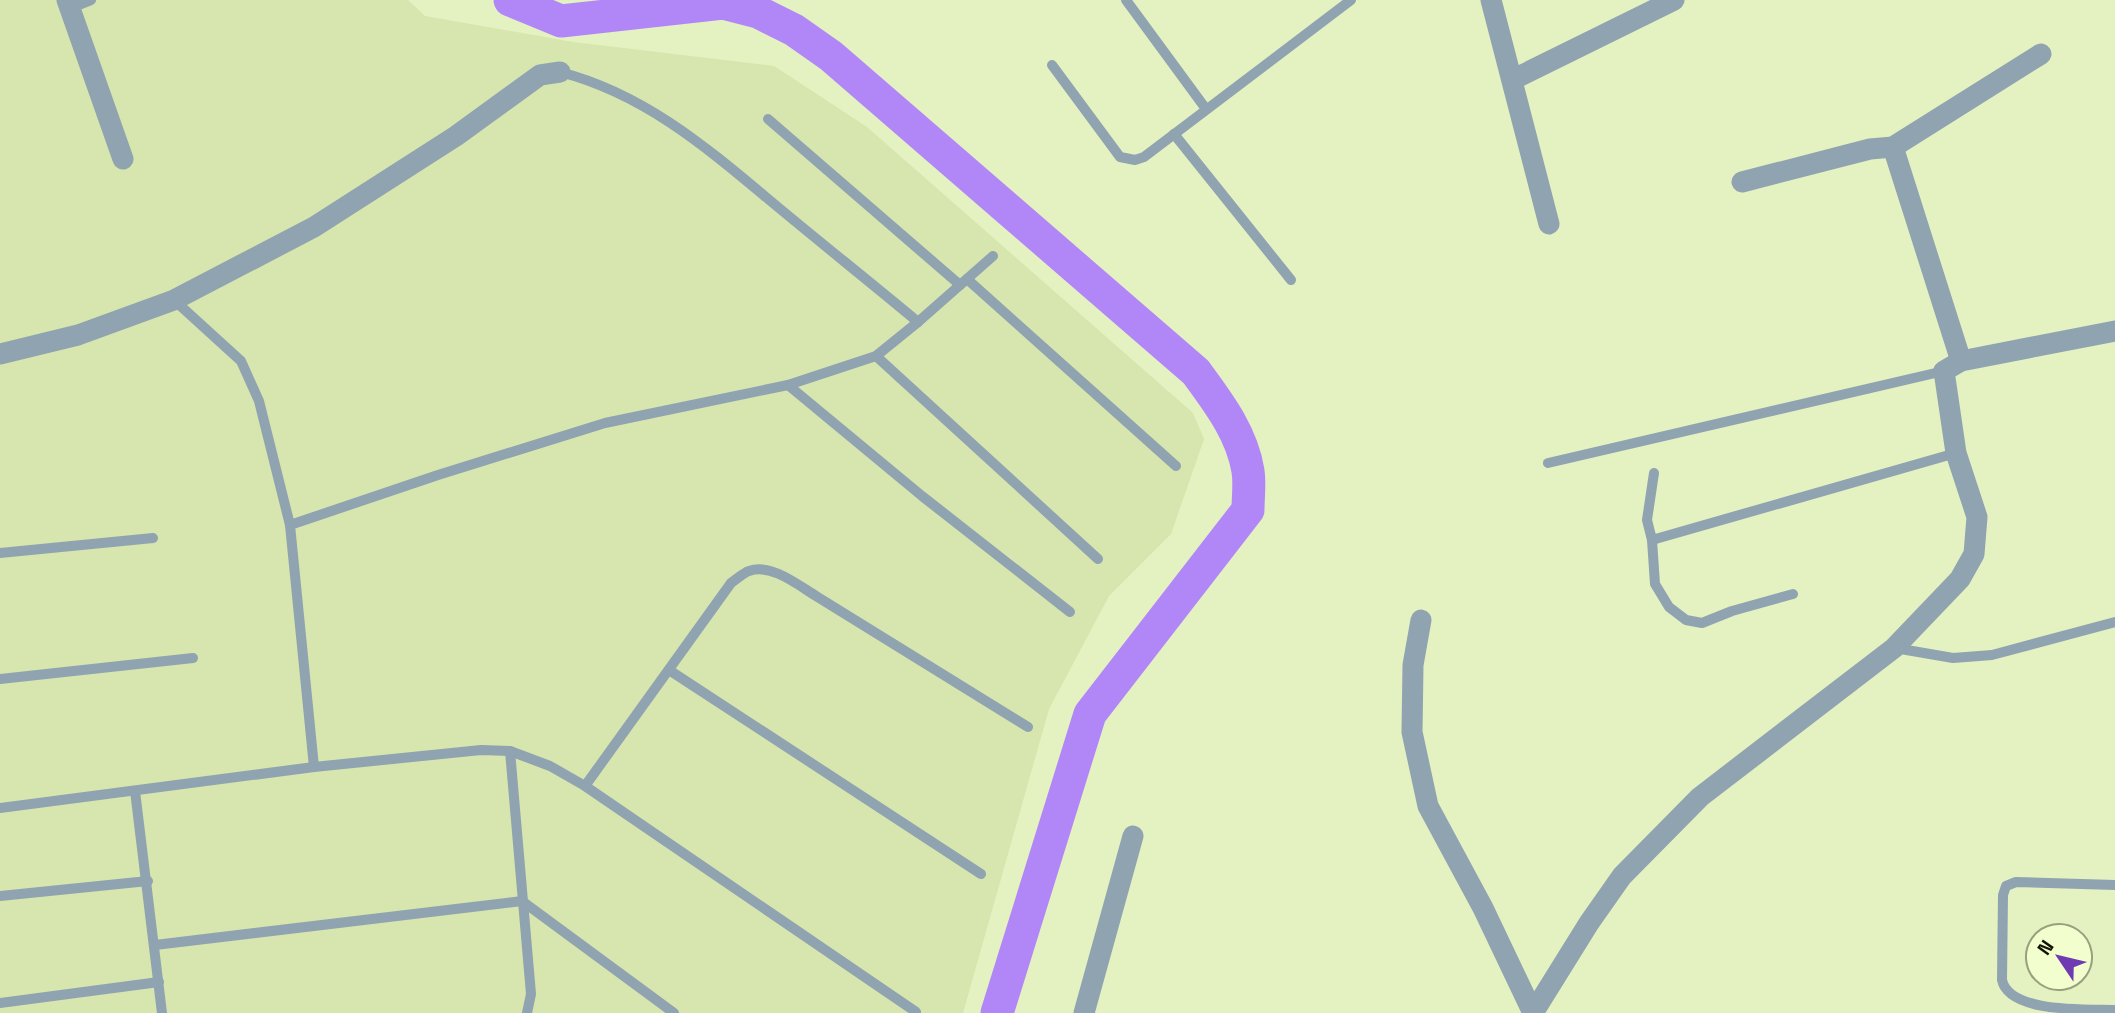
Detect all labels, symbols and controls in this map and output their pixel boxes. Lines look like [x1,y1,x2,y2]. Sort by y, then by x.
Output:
north arrow [2024,922,2094,992]
text: N [2032,935,2059,960]

